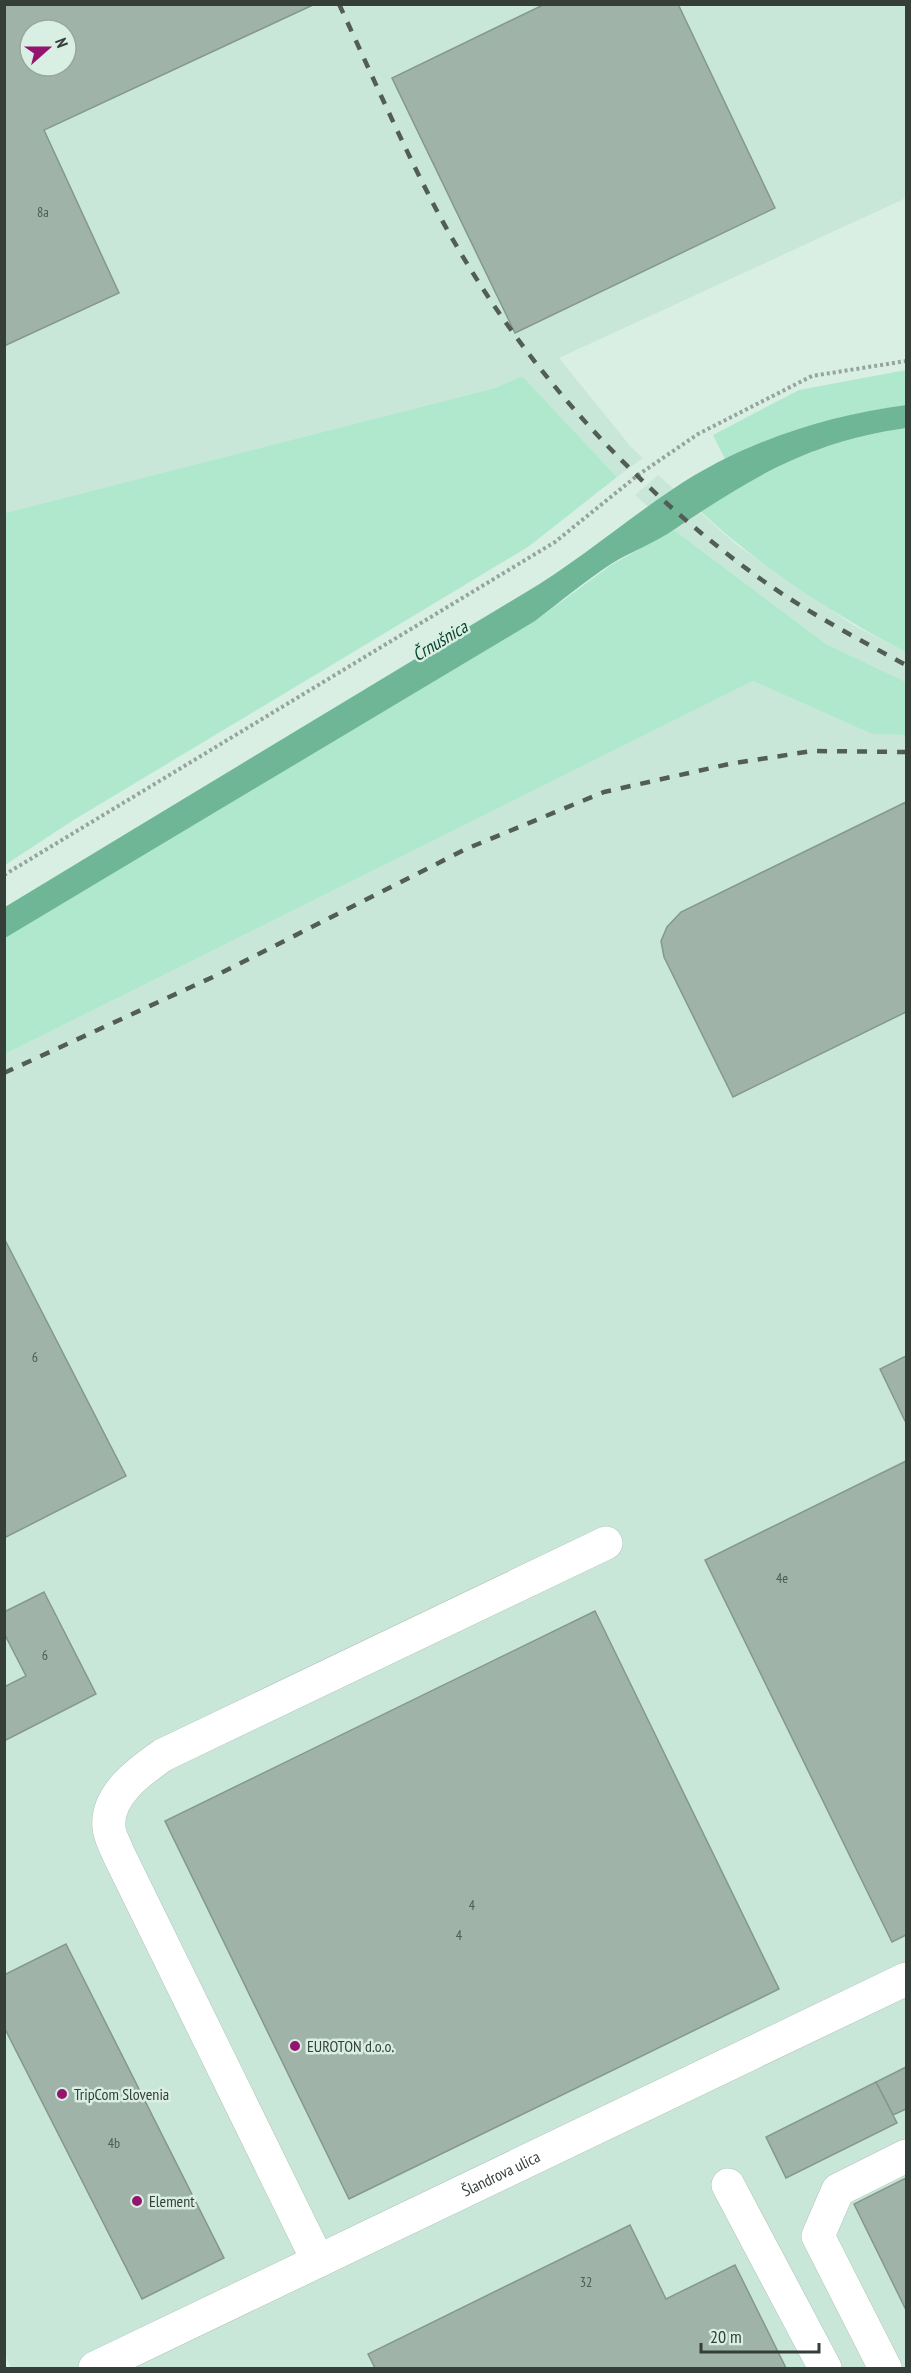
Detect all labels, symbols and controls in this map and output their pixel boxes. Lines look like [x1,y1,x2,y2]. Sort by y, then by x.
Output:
north arrow [18,18,78,78]
text: N [51,35,73,50]
house number: 8a [37,203,49,221]
water label: Črnušnica [408,615,472,666]
house number: 6 [32,1348,38,1366]
house number: 4e [776,1569,788,1587]
house number: 6 [42,1646,48,1664]
house number: 4 [469,1896,476,1914]
house number: 4 [456,1926,463,1944]
place label: EUROTON d.o.o. [307,2036,394,2056]
marker: EUROTON d.o.o. [288,2039,302,2053]
place label: TripCom Slovenia [74,2084,169,2104]
marker: TripCom Slovenia [55,2087,69,2101]
house number: 4b [108,2134,120,2152]
street label: Šlandrova ulica [458,2146,543,2201]
place label: Element [149,2191,195,2211]
marker: Element [130,2194,144,2208]
house number: 32 [580,2273,592,2291]
scale bar [701,2316,820,2354]
text: 20 m [710,2325,742,2348]

